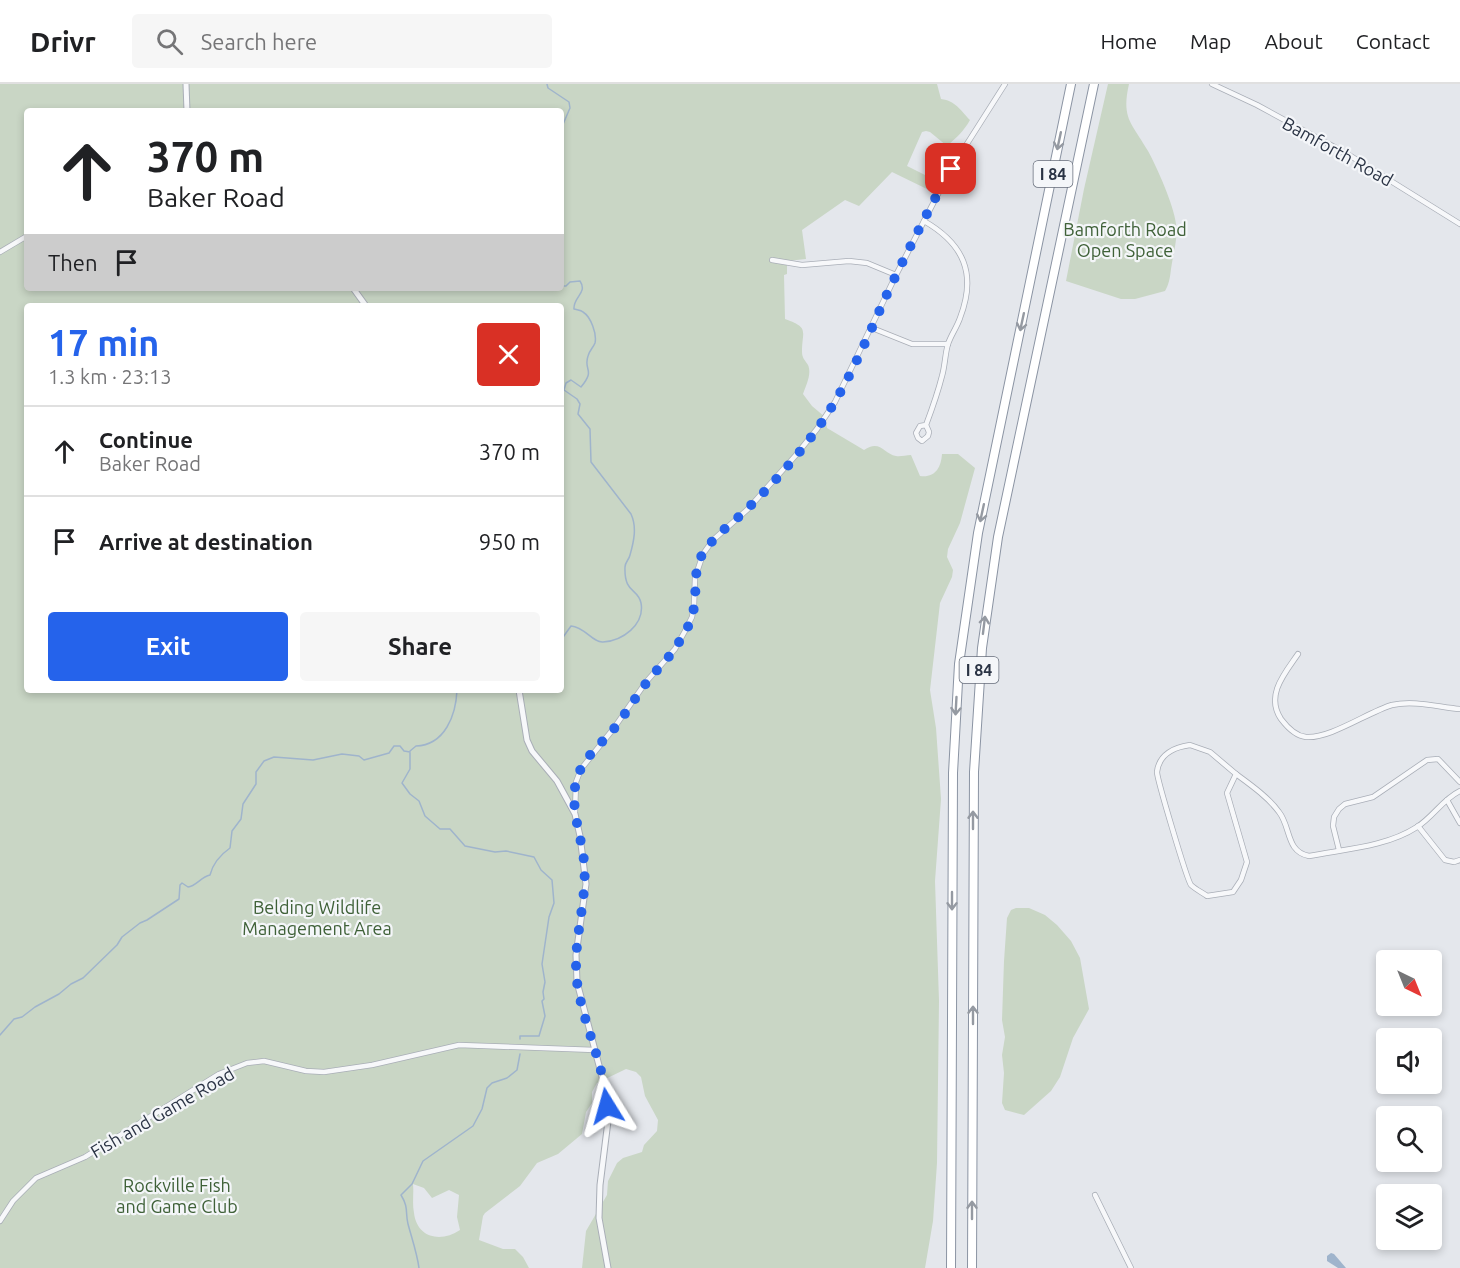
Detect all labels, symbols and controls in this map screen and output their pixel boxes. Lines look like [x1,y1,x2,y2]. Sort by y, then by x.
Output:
search box [132,14,552,68]
icon: search [153,25,186,58]
text: Drivr [30,26,96,57]
text: Search here [201,29,317,54]
text: Home [1100,29,1157,53]
text: Map [1190,29,1231,53]
text: About [1264,29,1323,53]
text: Contact [1356,29,1430,53]
street label: Bamforth Road [1279,112,1397,190]
one-way arrow [1053,131,1064,151]
icon: ahead [48,132,126,210]
text: 370 m [147,133,264,180]
pin [925,143,976,194]
icon: arrive [934,152,967,185]
road number: I 84 [1034,161,1072,187]
text: Baker Road [147,182,285,212]
park label: Bamforth Road Open Space [1063,219,1187,260]
icon: arrive [110,246,143,279]
text: Then [48,250,98,275]
one-way arrow [1016,312,1027,331]
text: 17 min [48,322,159,363]
button: close [477,323,540,386]
text: 1.3 km · 23:13 [48,365,172,388]
text: Continue [99,427,193,452]
icon: ahead [48,435,81,468]
text: 370 m [479,439,540,464]
text: Baker Road [99,452,201,475]
one-way arrow [976,502,987,522]
icon: arrive [48,525,81,558]
text: Arrive at destination [99,529,313,554]
text: 950 m [479,529,540,554]
button: Exit [48,612,288,681]
button: Share [300,612,540,681]
one-way arrow [979,616,990,635]
road number: I 84 [960,657,998,683]
one-way arrow [950,695,961,715]
one-way arrow [967,810,979,830]
one-way arrow [946,890,958,910]
park label: Belding Wildlife Management Area [242,897,392,938]
north arrow [1376,950,1442,1016]
map controls [1376,950,1442,1250]
one-way arrow [967,1005,979,1025]
button: sound [1376,1028,1442,1094]
street label: Fish and Game Road [87,1063,237,1161]
position arrow [575,1074,639,1138]
button: search [1376,1106,1442,1172]
park label: Rockville Fish and Game Club [116,1175,238,1216]
button: layers [1376,1184,1442,1250]
one-way arrow [966,1200,978,1220]

